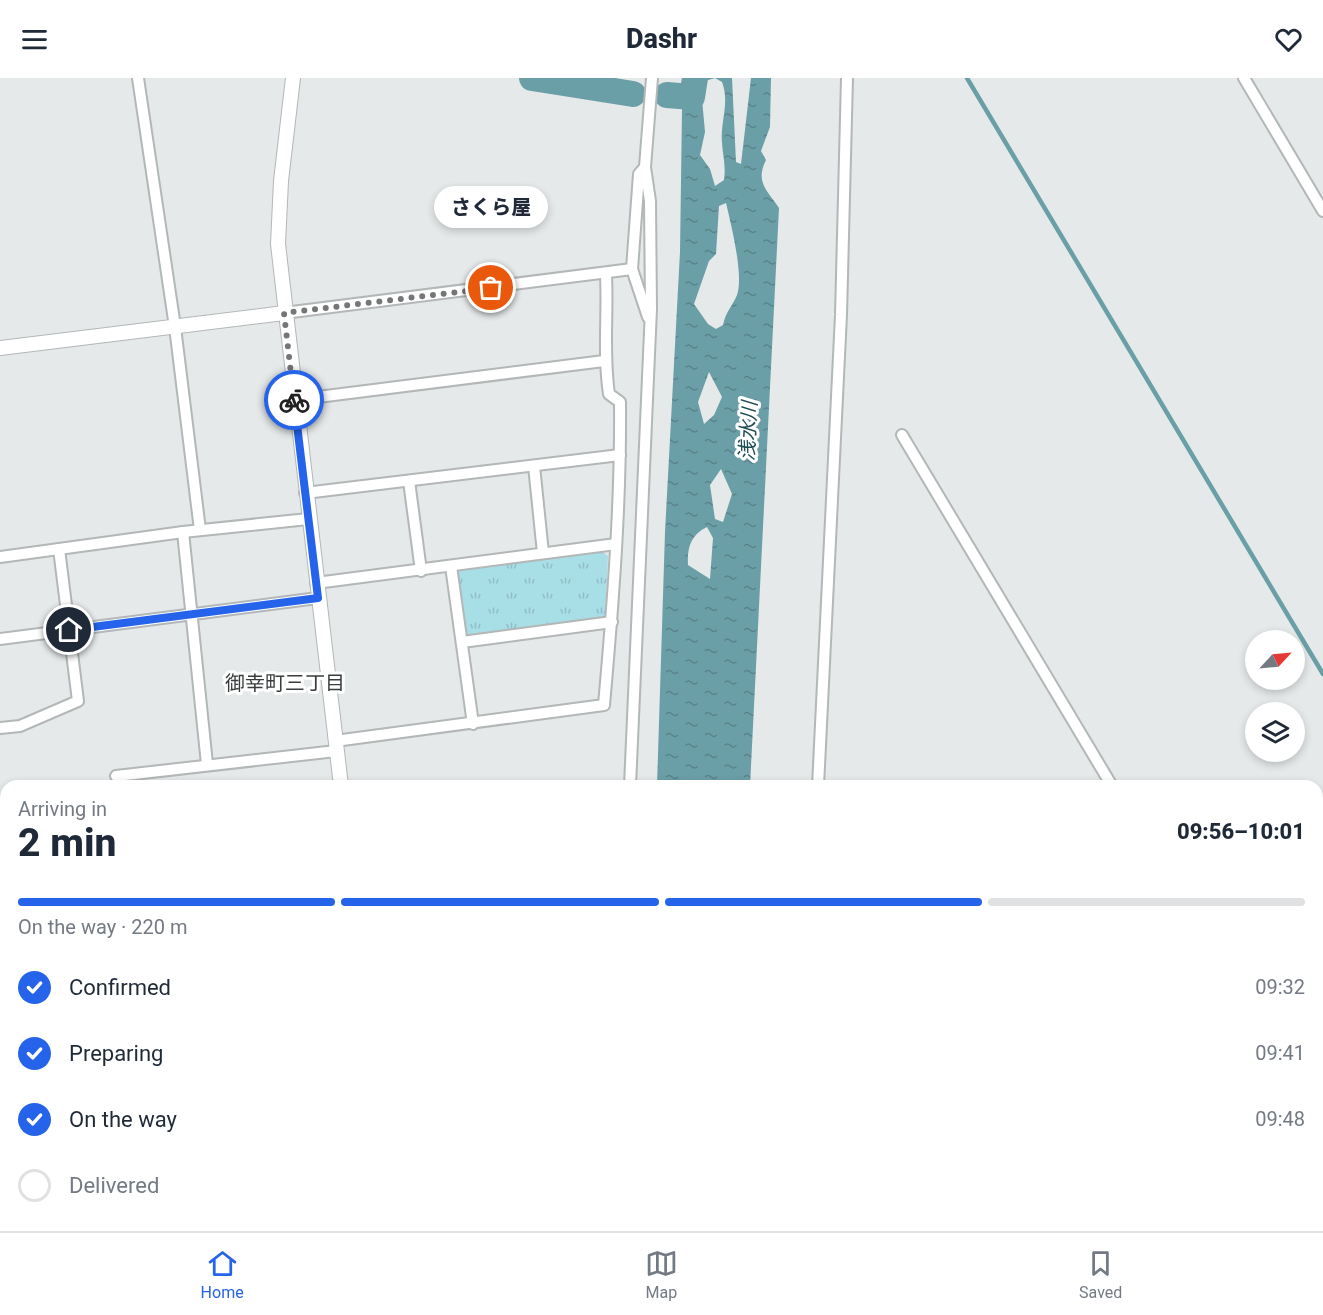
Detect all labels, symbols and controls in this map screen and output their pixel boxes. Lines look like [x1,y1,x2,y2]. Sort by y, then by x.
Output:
icon: menu [18,23,51,56]
text: Dashr [626,23,697,55]
icon: heart [1272,23,1305,56]
callout: さくら屋 [434,186,548,228]
text: さくら屋 [451,195,531,219]
pin [465,262,516,313]
icon: bag [474,271,507,304]
courier [264,370,324,430]
icon: bike [278,384,311,417]
water label: 浅水川 [734,398,762,462]
pin [43,604,94,655]
icon: home [52,613,85,646]
north arrow [1245,630,1305,690]
map controls [1245,630,1305,762]
district label: 御幸町三丁目 [225,671,345,695]
button: layers [1245,702,1305,762]
text: Arriving in [18,797,107,821]
text: 09:56–10:01 [1177,819,1305,844]
text: 2 min [18,820,116,866]
text: On the way · 220 m [18,915,187,939]
icon: check [18,971,51,1004]
text: Confirmed [69,975,171,1000]
text: 09:32 [1255,975,1305,999]
icon: check [18,1037,51,1070]
text: Preparing [69,1041,163,1066]
text: 09:41 [1255,1041,1305,1065]
icon: check [18,1103,51,1136]
text: On the way [69,1107,177,1132]
text: 09:48 [1255,1107,1305,1131]
text: Delivered [69,1173,159,1198]
tab: Home [201,1247,244,1302]
tab: Map [645,1247,678,1302]
tab: Saved [1079,1247,1122,1302]

